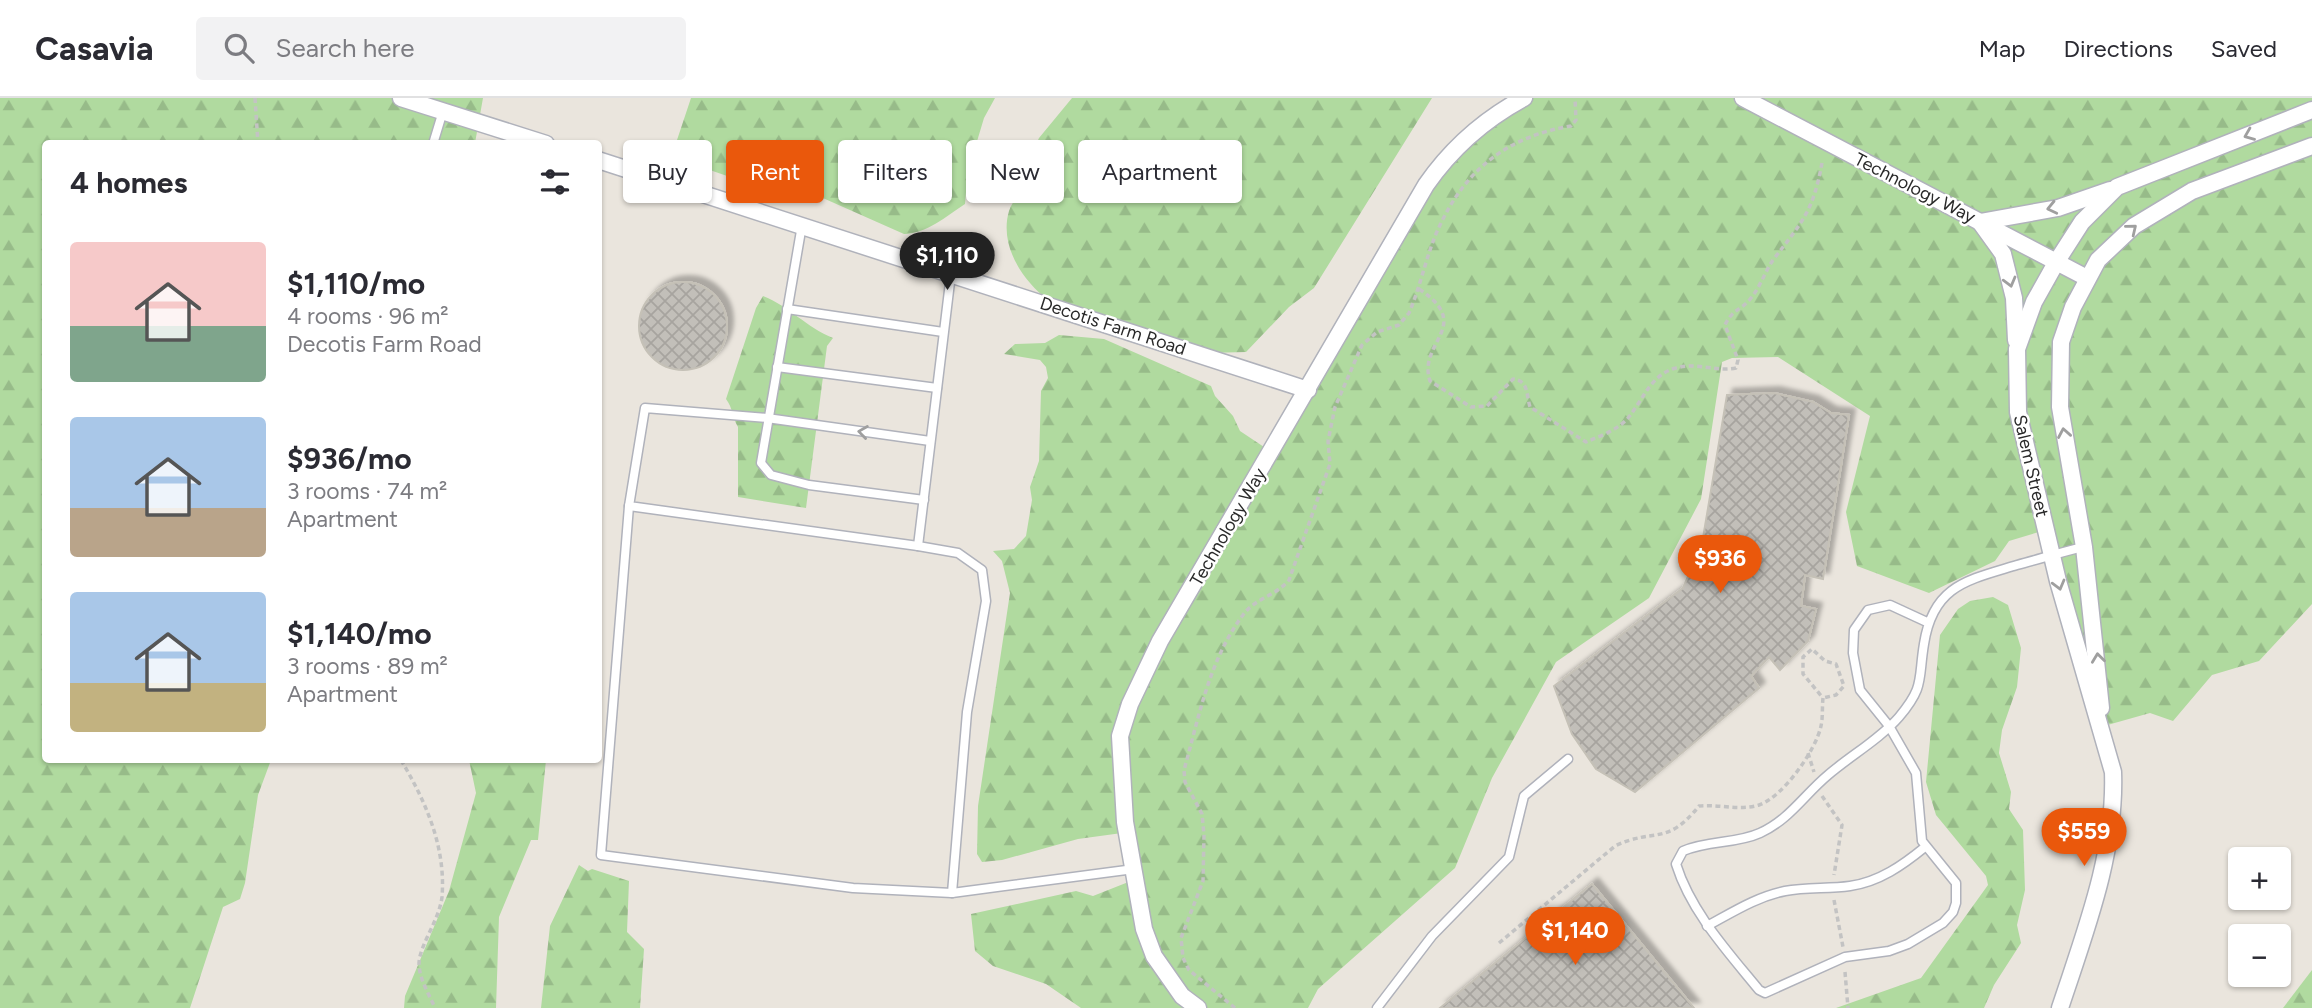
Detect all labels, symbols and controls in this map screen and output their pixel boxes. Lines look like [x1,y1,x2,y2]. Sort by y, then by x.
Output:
search box [196,17,686,80]
text: Casavia [35,29,154,68]
icon: search [220,29,258,67]
text: Search here [276,32,415,64]
text: Map [1979,34,2025,63]
text: Directions [2063,34,2173,63]
text: Saved [2211,34,2277,63]
one-way arrow [2243,127,2255,141]
chip: Buy [623,140,712,203]
chip: Rent [726,140,824,203]
chip: Filters [838,140,952,203]
chip: New [966,140,1064,203]
chip: Apartment [1078,140,1242,203]
street label: Technology Way [1851,148,1980,228]
icon: filters [536,163,574,201]
text: 4 homes [70,164,187,201]
one-way arrow [2047,200,2059,215]
one-way arrow [2125,224,2137,237]
pin: $1,110 [890,232,1004,292]
text: $1,110 [916,241,978,269]
text: $1,110/mo [287,265,425,302]
icon: home [126,270,210,354]
one-way arrow [2002,276,2016,288]
street label: Decotis Farm Road [1037,292,1189,360]
text: 4 rooms · 96 m² [287,302,449,330]
text: Decotis Farm Road [287,330,482,358]
street label: Salem Street [2009,413,2053,519]
one-way arrow [857,425,869,440]
one-way arrow [2057,428,2072,439]
text: $936/mo [287,440,412,477]
icon: home [126,445,210,529]
street label: Technology Way [1185,464,1271,590]
text: 3 rooms · 74 m² [287,477,447,505]
text: Apartment [287,505,398,533]
pin: $936 [1679,536,1761,595]
text: $936 [1694,544,1746,572]
one-way arrow [2051,579,2065,591]
text: $1,140/mo [287,615,432,652]
icon: home [126,620,210,704]
text: 3 rooms · 89 m² [287,652,448,680]
one-way arrow [2090,653,2105,664]
text: Apartment [287,680,398,708]
pin: $559 [2043,808,2125,868]
text: $559 [2058,817,2110,845]
map controls [2228,847,2291,987]
button: + [2228,847,2291,910]
pin: $1,140 [1518,908,1632,967]
text: $1,140 [1541,916,1609,944]
button: − [2228,924,2291,987]

